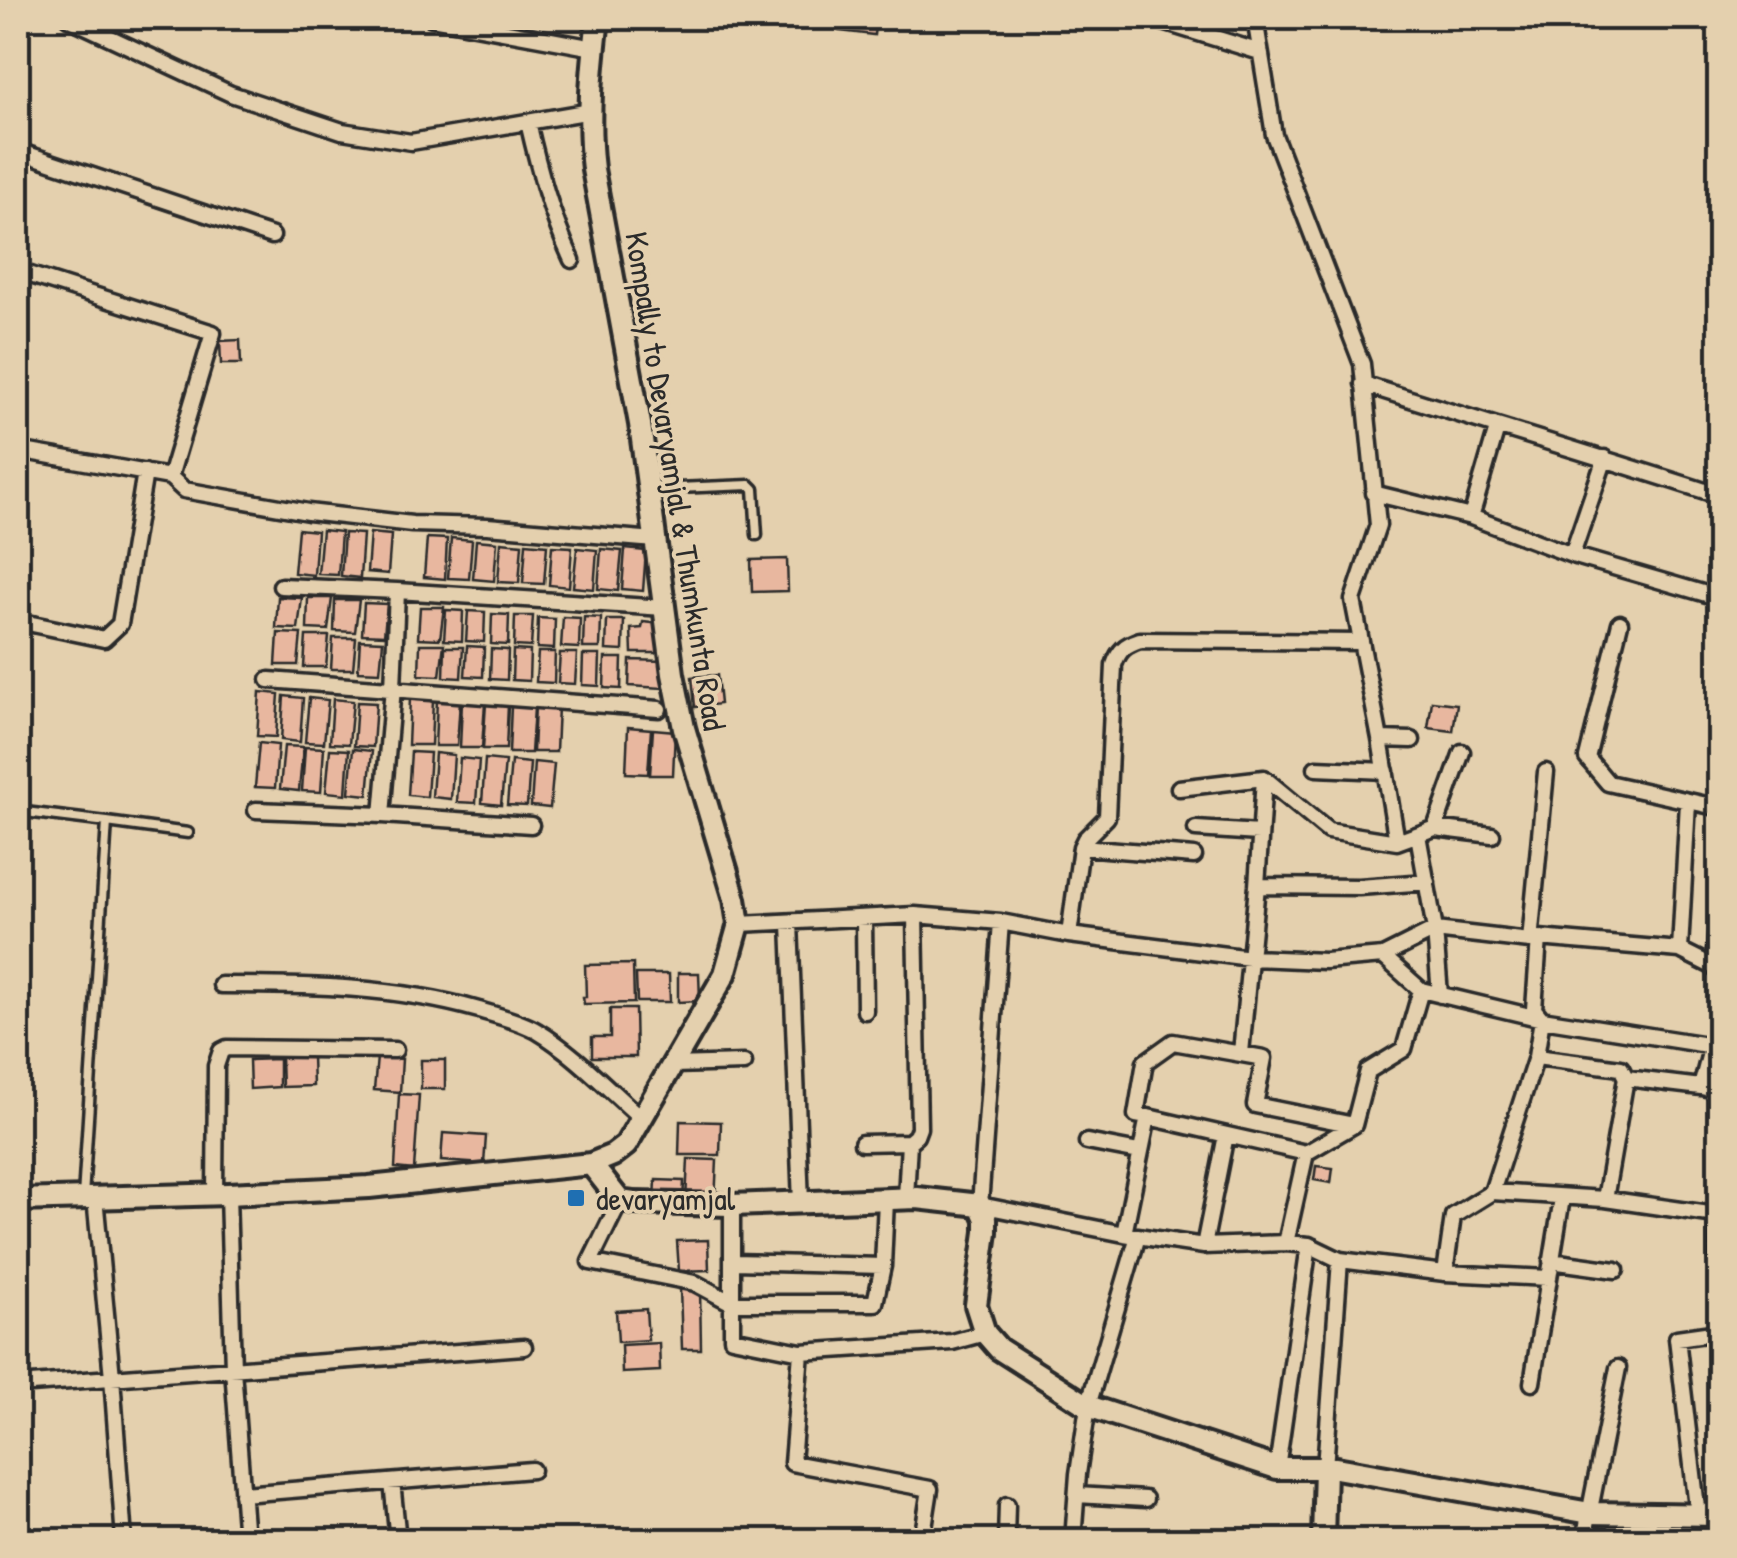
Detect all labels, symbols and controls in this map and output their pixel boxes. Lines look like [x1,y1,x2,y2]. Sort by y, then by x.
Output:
street label: Kompally to Devaryamjal & Thumkunta Road [615,229,737,733]
place label: devaryamjal [596,1177,736,1220]
marker: devaryamjal [565,1187,587,1209]

